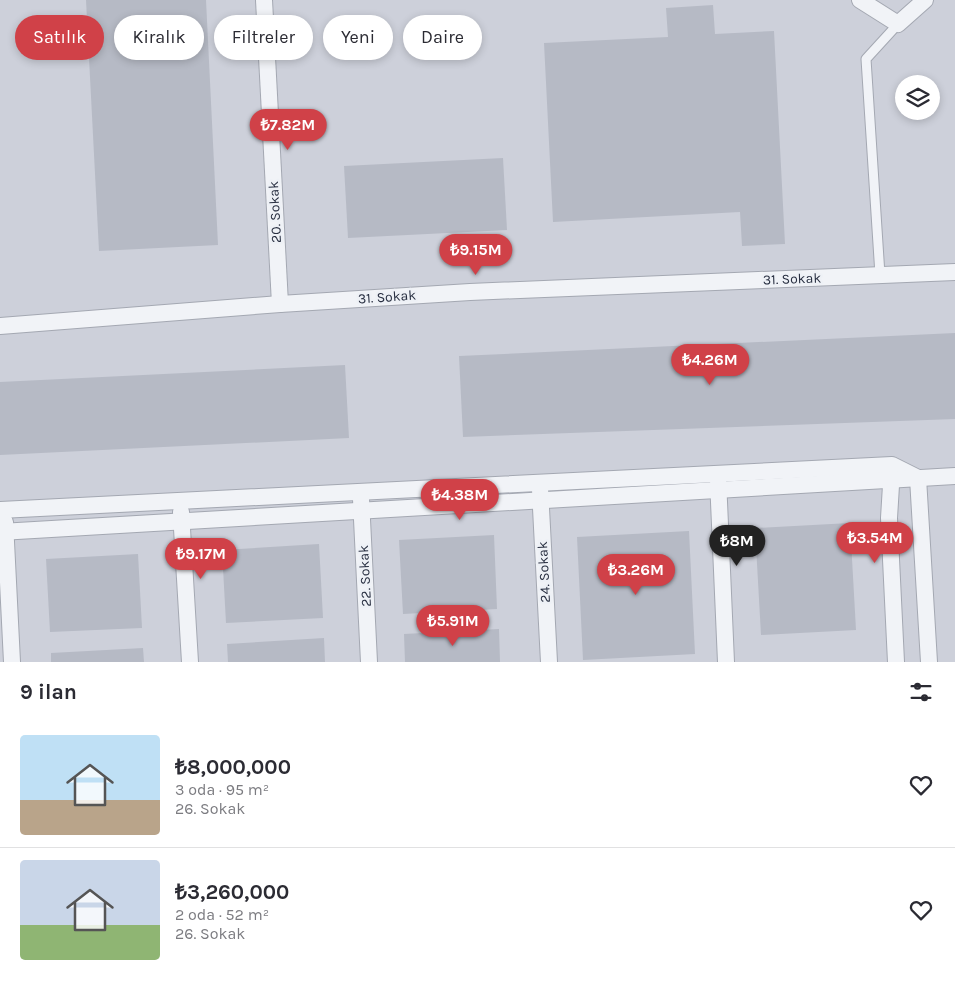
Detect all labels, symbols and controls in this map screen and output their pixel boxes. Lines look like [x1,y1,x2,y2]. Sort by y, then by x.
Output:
chip: Satılık [15,15,104,60]
chip: Kiralık [114,15,204,60]
chip: Filtreler [214,15,313,60]
chip: Yeni [323,15,393,60]
chip: Daire [403,15,482,60]
map controls [895,75,940,120]
button: layers [895,75,940,120]
pin: ₺7.82M [247,108,329,151]
text: ₺7.82M [261,115,315,134]
street label: 20. Sokak [265,181,285,243]
pin: ₺9.15M [435,234,517,276]
text: ₺9.15M [450,240,502,259]
street label: 31. Sokak [763,269,822,289]
street label: 31. Sokak [357,286,417,308]
pin: ₺4.26M [669,344,751,386]
text: ₺4.26M [682,350,738,369]
pin: ₺4.38M [419,478,501,521]
text: ₺4.38M [432,485,488,504]
pin: ₺3.54M [834,522,916,564]
pin: ₺8M [713,524,761,567]
text: ₺3.54M [847,528,903,547]
text: ₺8M [720,531,754,550]
pin: ₺9.17M [160,538,242,580]
street label: 24. Sokak [534,541,554,603]
text: ₺9.17M [176,544,226,563]
street label: 22. Sokak [355,545,375,607]
pin: ₺3.26M [595,554,677,596]
text: ₺3.26M [608,560,664,579]
pin: ₺5.91M [412,604,494,647]
text: ₺5.91M [427,611,479,630]
icon: filters [907,678,935,706]
text: 9 ilan [20,680,77,704]
icon: home [60,755,120,815]
text: ₺8,000,000 [175,755,291,779]
icon: heart [907,771,935,799]
text: 3 oda · 95 m² [175,780,269,799]
text: 26. Sokak [175,799,245,818]
icon: home [60,880,120,940]
text: ₺3,260,000 [175,880,289,904]
icon: heart [907,896,935,924]
text: 2 oda · 52 m² [175,905,269,924]
text: 26. Sokak [175,924,245,943]

